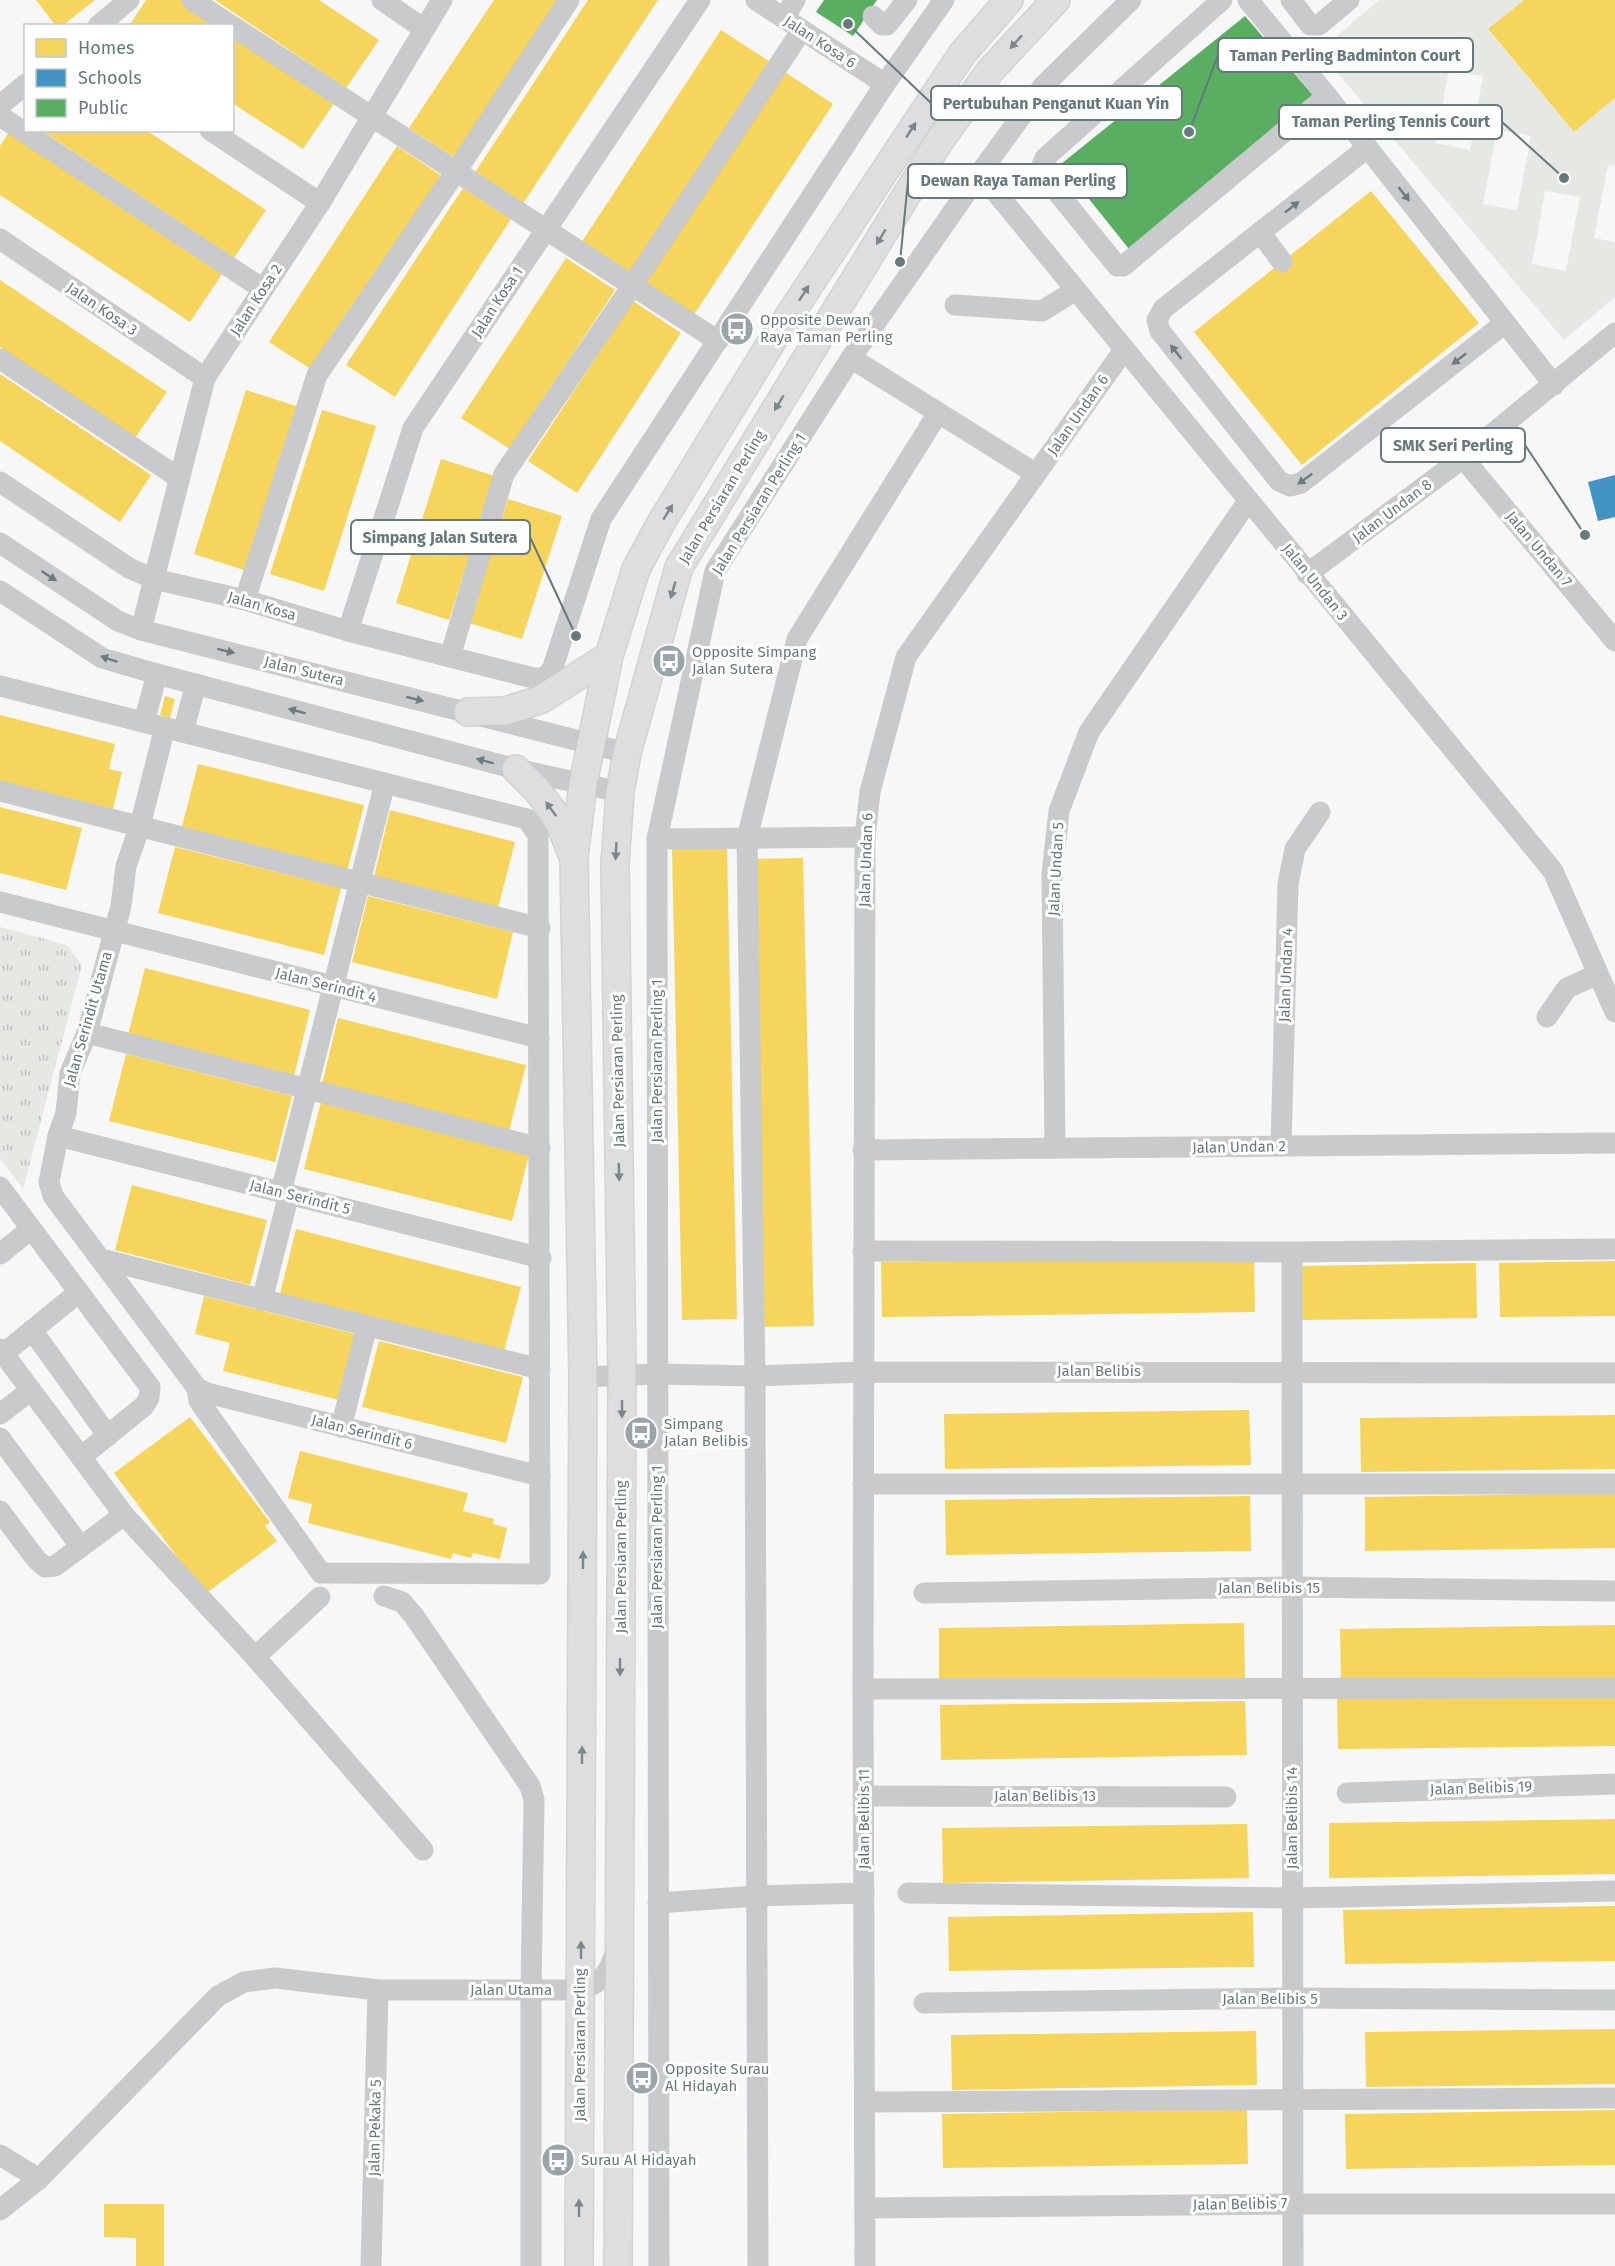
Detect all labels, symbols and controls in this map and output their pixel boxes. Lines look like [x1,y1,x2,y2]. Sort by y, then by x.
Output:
street label: Jalan Kosa 6 [781,12,859,72]
legend [24,24,234,132]
one-way arrow [1009,35,1023,50]
text: Homes [78,37,134,59]
callout: Taman Perling Badminton Court [1218,38,1473,72]
text: Taman Perling Badminton Court [1229,46,1461,65]
text: Schools [78,67,142,89]
callout: Pertubuhan Penganut Kuan Yin [931,86,1182,120]
text: Pertubuhan Penganut Kuan Yin [943,94,1169,113]
text: Public [78,97,128,119]
callout: Taman Perling Tennis Court [1279,105,1502,139]
text: Taman Perling Tennis Court [1292,112,1491,131]
one-way arrow [905,122,917,138]
callout: Dewan Raya Taman Perling [908,164,1127,198]
text: Dewan Raya Taman Perling [920,171,1116,190]
one-way arrow [1397,186,1410,202]
one-way arrow [1284,200,1300,213]
one-way arrow [875,229,886,245]
street label: Jalan Kosa 2 [226,261,286,339]
street label: Jalan Kosa 1 [467,263,527,341]
street label: Jalan Kosa 3 [63,279,141,339]
one-way arrow [798,285,810,301]
bus stop icon: Opposite Dewan Raya Taman Perling [719,311,755,347]
place label: Opposite Dewan Raya Taman Perling [760,311,893,346]
one-way arrow [1170,344,1183,360]
one-way arrow [1451,353,1467,366]
street label: Jalan Undan 6 [1044,371,1112,459]
one-way arrow [774,395,785,411]
street label: Jalan Persiaran Perling [675,427,769,567]
callout: SMK Seri Perling [1381,428,1525,462]
street label: Jalan Persiaran Perling 1 [708,430,810,578]
text: SMK Seri Perling [1393,436,1513,455]
one-way arrow [1298,473,1314,485]
street label: Jalan Undan 8 [1349,475,1435,547]
one-way arrow [662,504,673,520]
street label: Jalan Undan 7 [1502,508,1576,591]
callout: Simpang Jalan Sutera [351,520,530,554]
text: Simpang Jalan Sutera [363,528,518,547]
street label: Jalan Undan 3 [1278,540,1352,624]
one-way arrow [41,570,57,581]
one-way arrow [668,581,677,599]
street label: Jalan Kosa [226,588,298,624]
bus stop icon: Opposite Simpang Jalan Sutera [651,643,687,679]
place label: Opposite Simpang Jalan Sutera [692,643,817,678]
one-way arrow [217,647,235,657]
street label: Jalan Sutera [262,652,346,690]
one-way arrow [100,654,118,664]
one-way arrow [406,694,424,704]
one-way arrow [288,705,306,715]
one-way arrow [476,756,494,765]
one-way arrow [545,802,557,818]
street label: Jalan Undan 6 [855,812,877,908]
street label: Jalan Undan 5 [1045,822,1067,916]
one-way arrow [612,841,621,860]
street label: Jalan Undan 4 [1275,927,1297,1023]
street label: Jalan Serindit Utama [60,949,116,1089]
street label: Jalan Serindit 4 [274,964,378,1006]
street label: Jalan Persiaran Perling 1 [648,979,666,1143]
street label: Jalan Persiaran Perling [608,994,628,1148]
street label: Jalan Undan 2 [1192,1137,1286,1157]
one-way arrow [614,1162,624,1181]
street label: Jalan Serindit 5 [248,1176,352,1218]
street label: Jalan Belibis [1057,1362,1141,1380]
one-way arrow [617,1399,626,1418]
street label: Jalan Serindit 6 [310,1411,414,1453]
bus stop icon: Simpang Jalan Belibis [623,1415,659,1451]
place label: Simpang Jalan Belibis [664,1415,748,1450]
street label: Jalan Persiaran Perling 1 [648,1465,666,1629]
street label: Jalan Persiaran Perling [612,1480,630,1633]
one-way arrow [578,1550,588,1569]
street label: Jalan Belibis 15 [1218,1579,1320,1597]
one-way arrow [615,1657,625,1676]
one-way arrow [577,1745,587,1764]
street label: Jalan Belibis 14 [1283,1767,1301,1869]
street label: Jalan Belibis 11 [855,1769,873,1869]
street label: Jalan Belibis 19 [1430,1777,1533,1799]
street label: Jalan Belibis 13 [994,1787,1096,1805]
one-way arrow [576,1940,586,1959]
street label: Jalan Persiaran Perling [571,1968,589,2121]
street label: Jalan Utama [470,1981,552,1999]
street label: Jalan Belibis 5 [1222,1990,1318,2008]
bus stop icon: Opposite Surau Al Hidayah [624,2060,660,2096]
place label: Opposite Surau Al Hidayah [665,2060,770,2095]
street label: Jalan Pekaka 5 [365,2079,385,2177]
bus stop icon: Surau Al Hidayah [540,2142,576,2178]
place label: Surau Al Hidayah [581,2151,696,2169]
street label: Jalan Belibis 7 [1193,2194,1288,2214]
one-way arrow [574,2198,584,2217]

